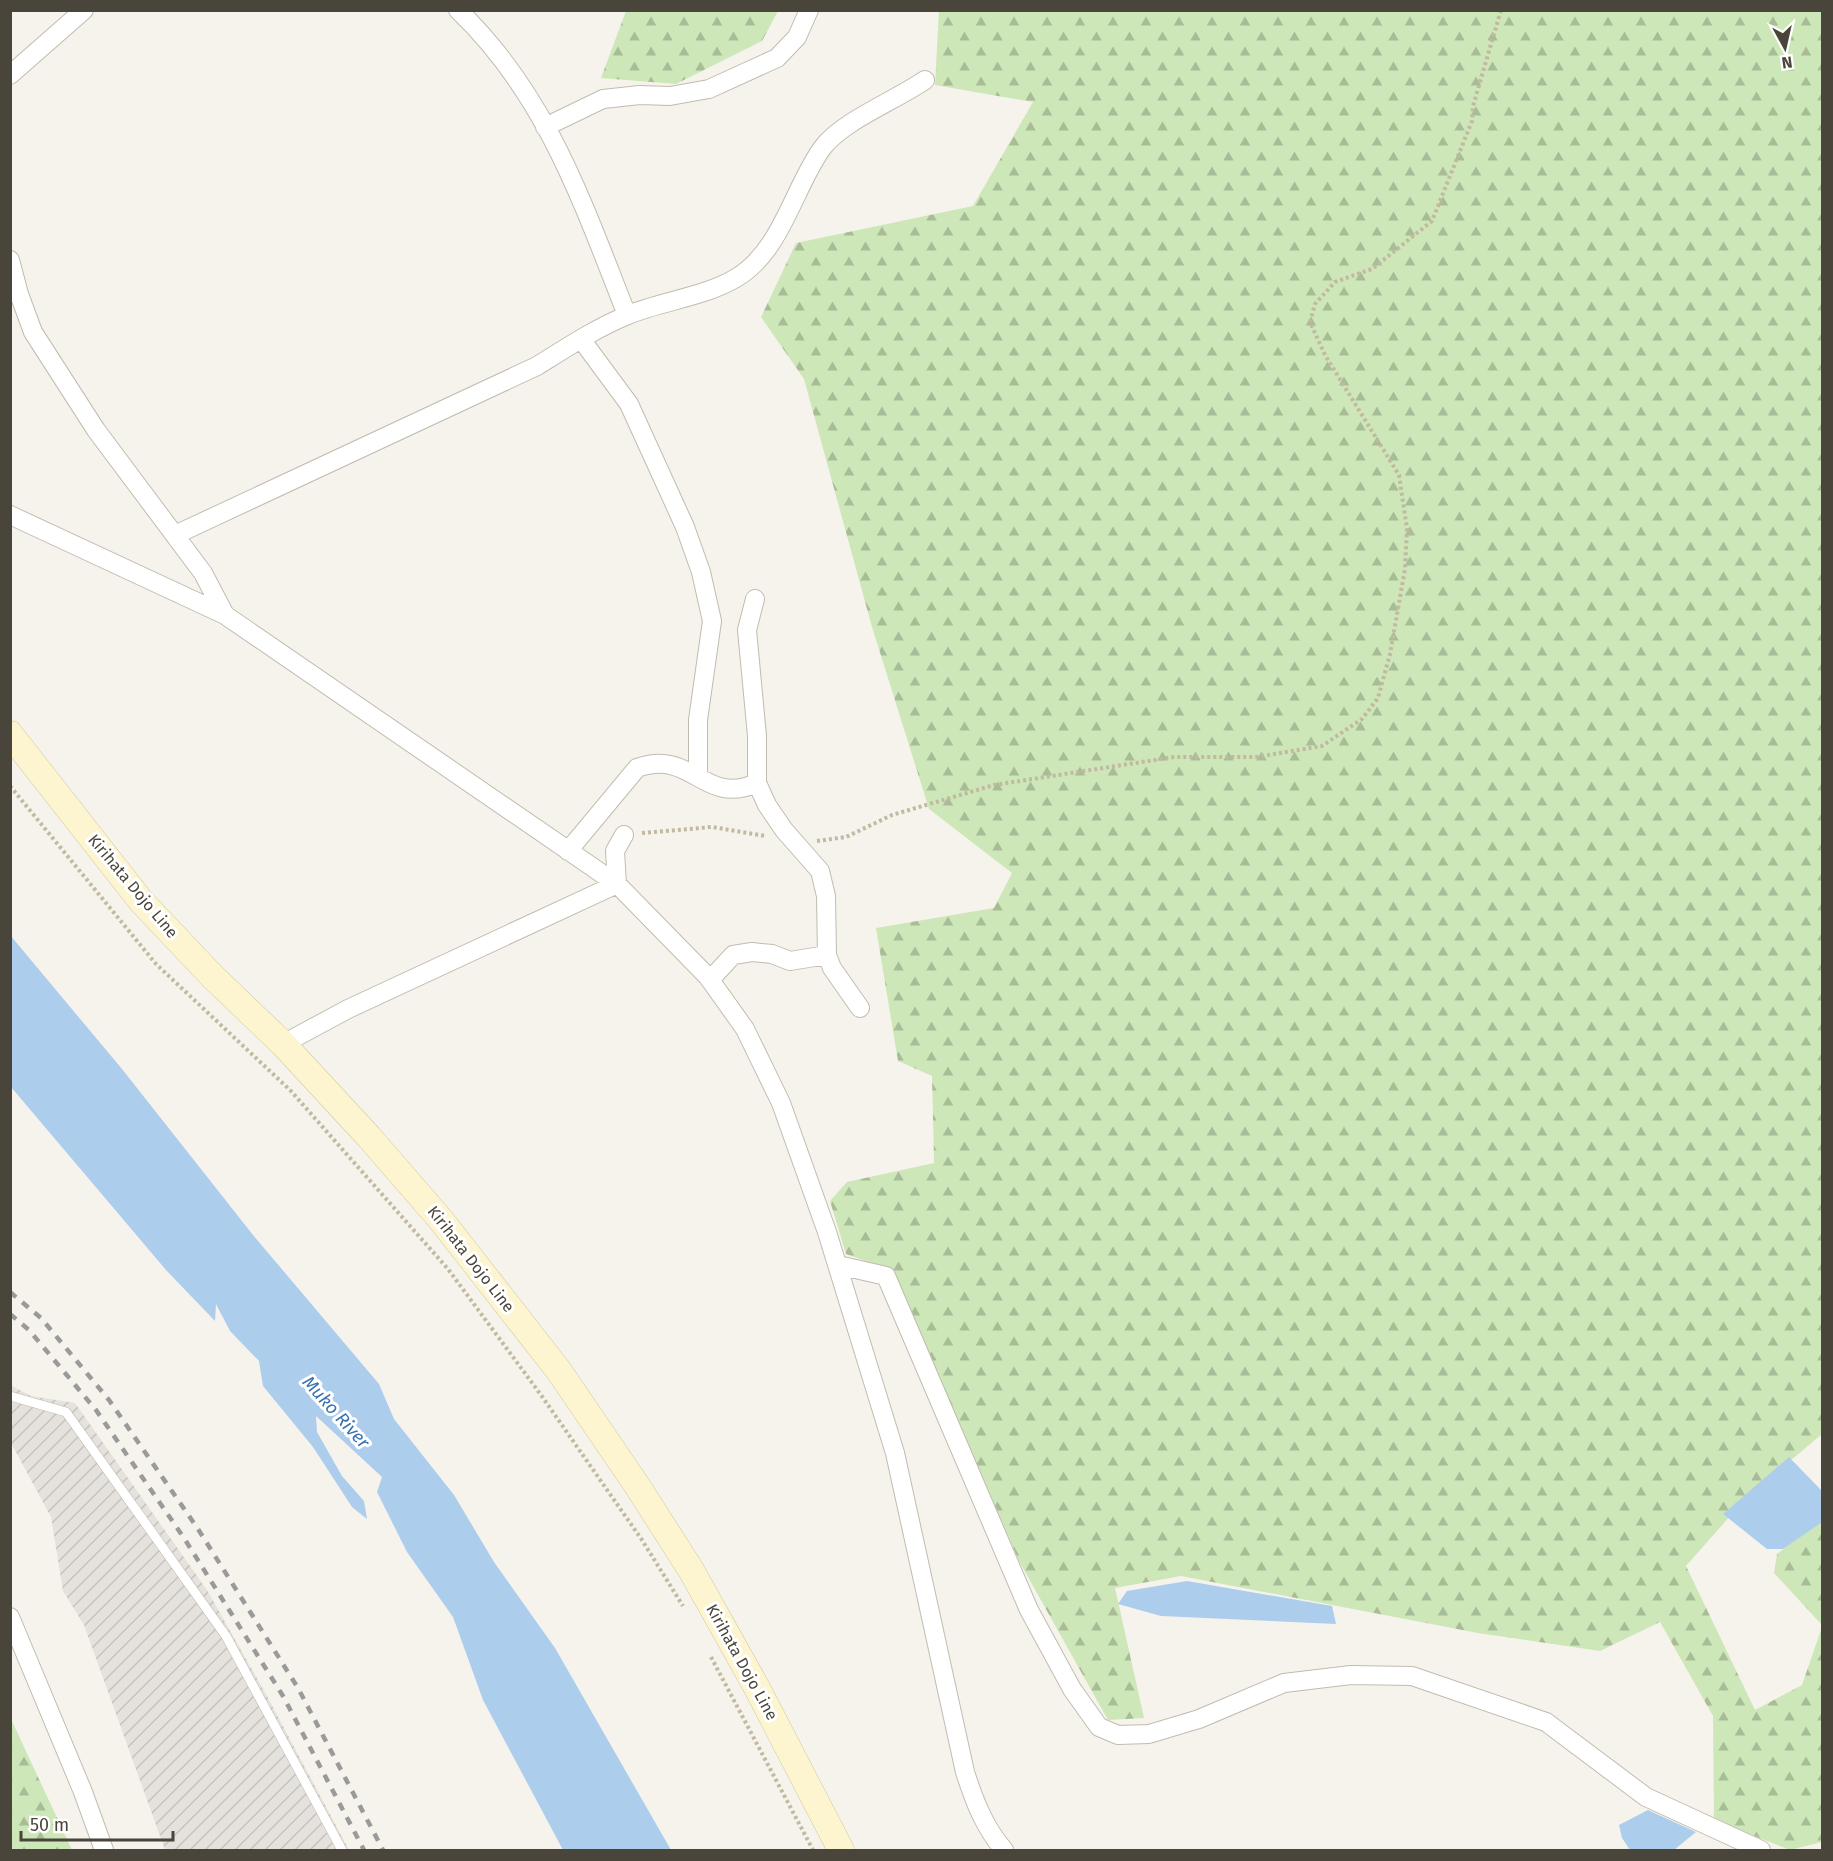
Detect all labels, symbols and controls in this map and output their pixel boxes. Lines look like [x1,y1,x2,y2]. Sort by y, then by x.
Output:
north arrow [1755,18,1815,78]
text: N [1780,52,1794,73]
street label: Kirihata Dojo Line [84,830,182,942]
street label: Kirihata Dojo Line [424,1202,518,1316]
water label: Muko River [298,1371,375,1454]
street label: Kirihata Dojo Line [702,1601,782,1723]
scale bar [21,1804,172,1842]
text: 50 m [30,1814,69,1836]

